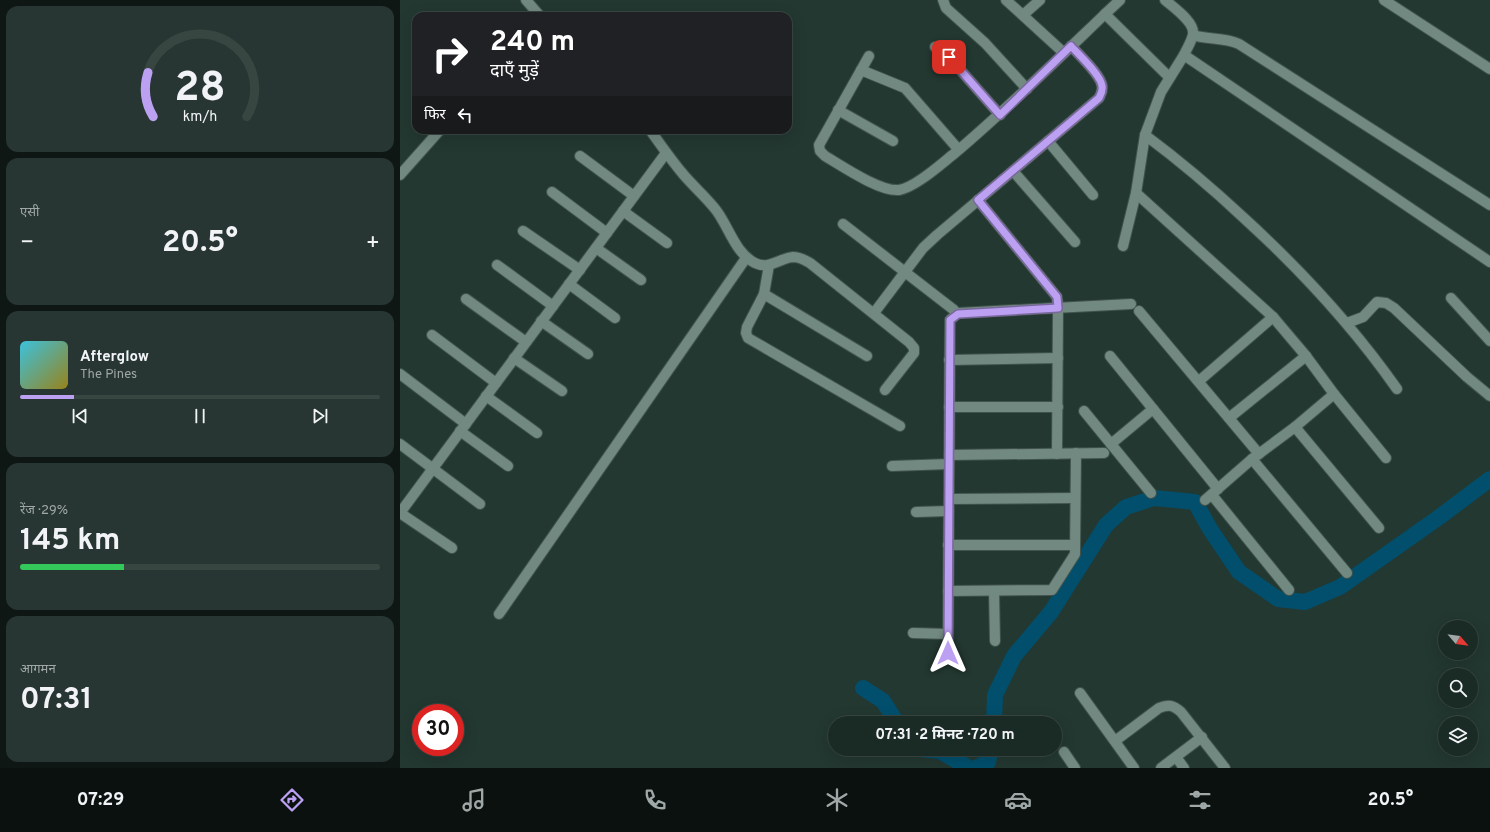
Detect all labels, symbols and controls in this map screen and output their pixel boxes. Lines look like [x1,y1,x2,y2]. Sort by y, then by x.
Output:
text: 240 m [490,25,575,61]
icon: right [424,28,476,80]
pin [932,40,966,74]
icon: arrive [938,46,960,68]
text: दाएँ मुड़ें [490,60,539,83]
text: 28 [174,63,226,116]
icon: left [454,104,476,126]
text: फिर [424,106,446,125]
text: km/h [183,108,217,126]
text: एसी [20,205,39,221]
text: 20.5° [162,225,238,262]
text: − [20,230,34,257]
text: + [366,230,380,257]
text: Afterglow [80,348,149,367]
text: The Pines [80,367,137,383]
icon: previous [69,405,91,427]
icon: pause [189,405,211,427]
icon: next [309,405,331,427]
text: रेंज · 29% [20,503,68,519]
text: 145 km [20,523,120,560]
north arrow [1438,620,1478,660]
map controls [1438,620,1478,756]
position arrow [927,632,969,674]
text: आगमन [20,662,56,678]
button: search [1438,668,1478,708]
text: 07:31 [20,682,93,719]
speed limit sign: 30 [412,704,464,756]
button: layers [1438,716,1478,756]
text: 07:31 · 2 मिनट · 720 m [875,726,1015,745]
icon: directions [278,786,306,814]
icon: music [460,786,488,814]
icon: phone [641,786,669,814]
icon: climate [823,786,851,814]
icon: car [1004,786,1032,814]
icon: filters [1186,786,1214,814]
text: 07:29 [77,789,124,812]
text: 20.5° [1367,789,1413,812]

